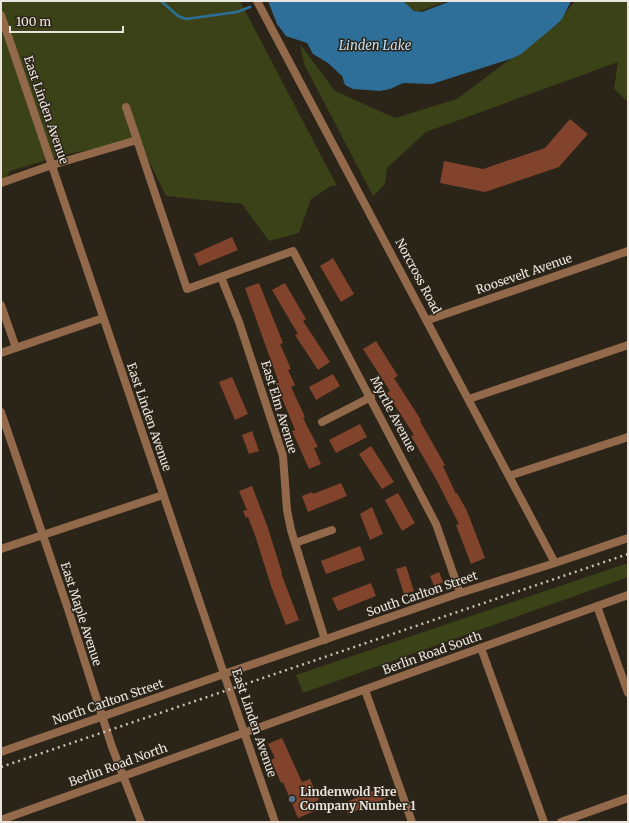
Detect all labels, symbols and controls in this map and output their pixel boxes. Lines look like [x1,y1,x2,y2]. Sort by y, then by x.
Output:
scale bar [10,8,123,34]
text: 100 m [16,14,51,29]
water label: Linden Lake [339,37,412,54]
street label: East Linden Avenue [21,54,72,166]
street label: Norcross Road [392,236,445,316]
street label: Roosevelt Avenue [474,250,574,297]
street label: East Elm Avenue [258,359,301,455]
street label: East Linden Avenue [124,361,175,473]
street label: Myrtle Avenue [367,373,420,454]
street label: East Maple Avenue [58,560,105,668]
street label: South Carlton Street [364,567,480,620]
street label: Berlin Road South [380,628,483,677]
street label: East Linden Avenue [229,667,280,779]
street label: North Carlton Street [50,675,166,728]
street label: Berlin Road North [66,740,169,789]
place label: Lindenwold Fire Company Number 1 [300,784,416,813]
marker: Lindenwold Fire Company Number 1 [287,794,297,804]

